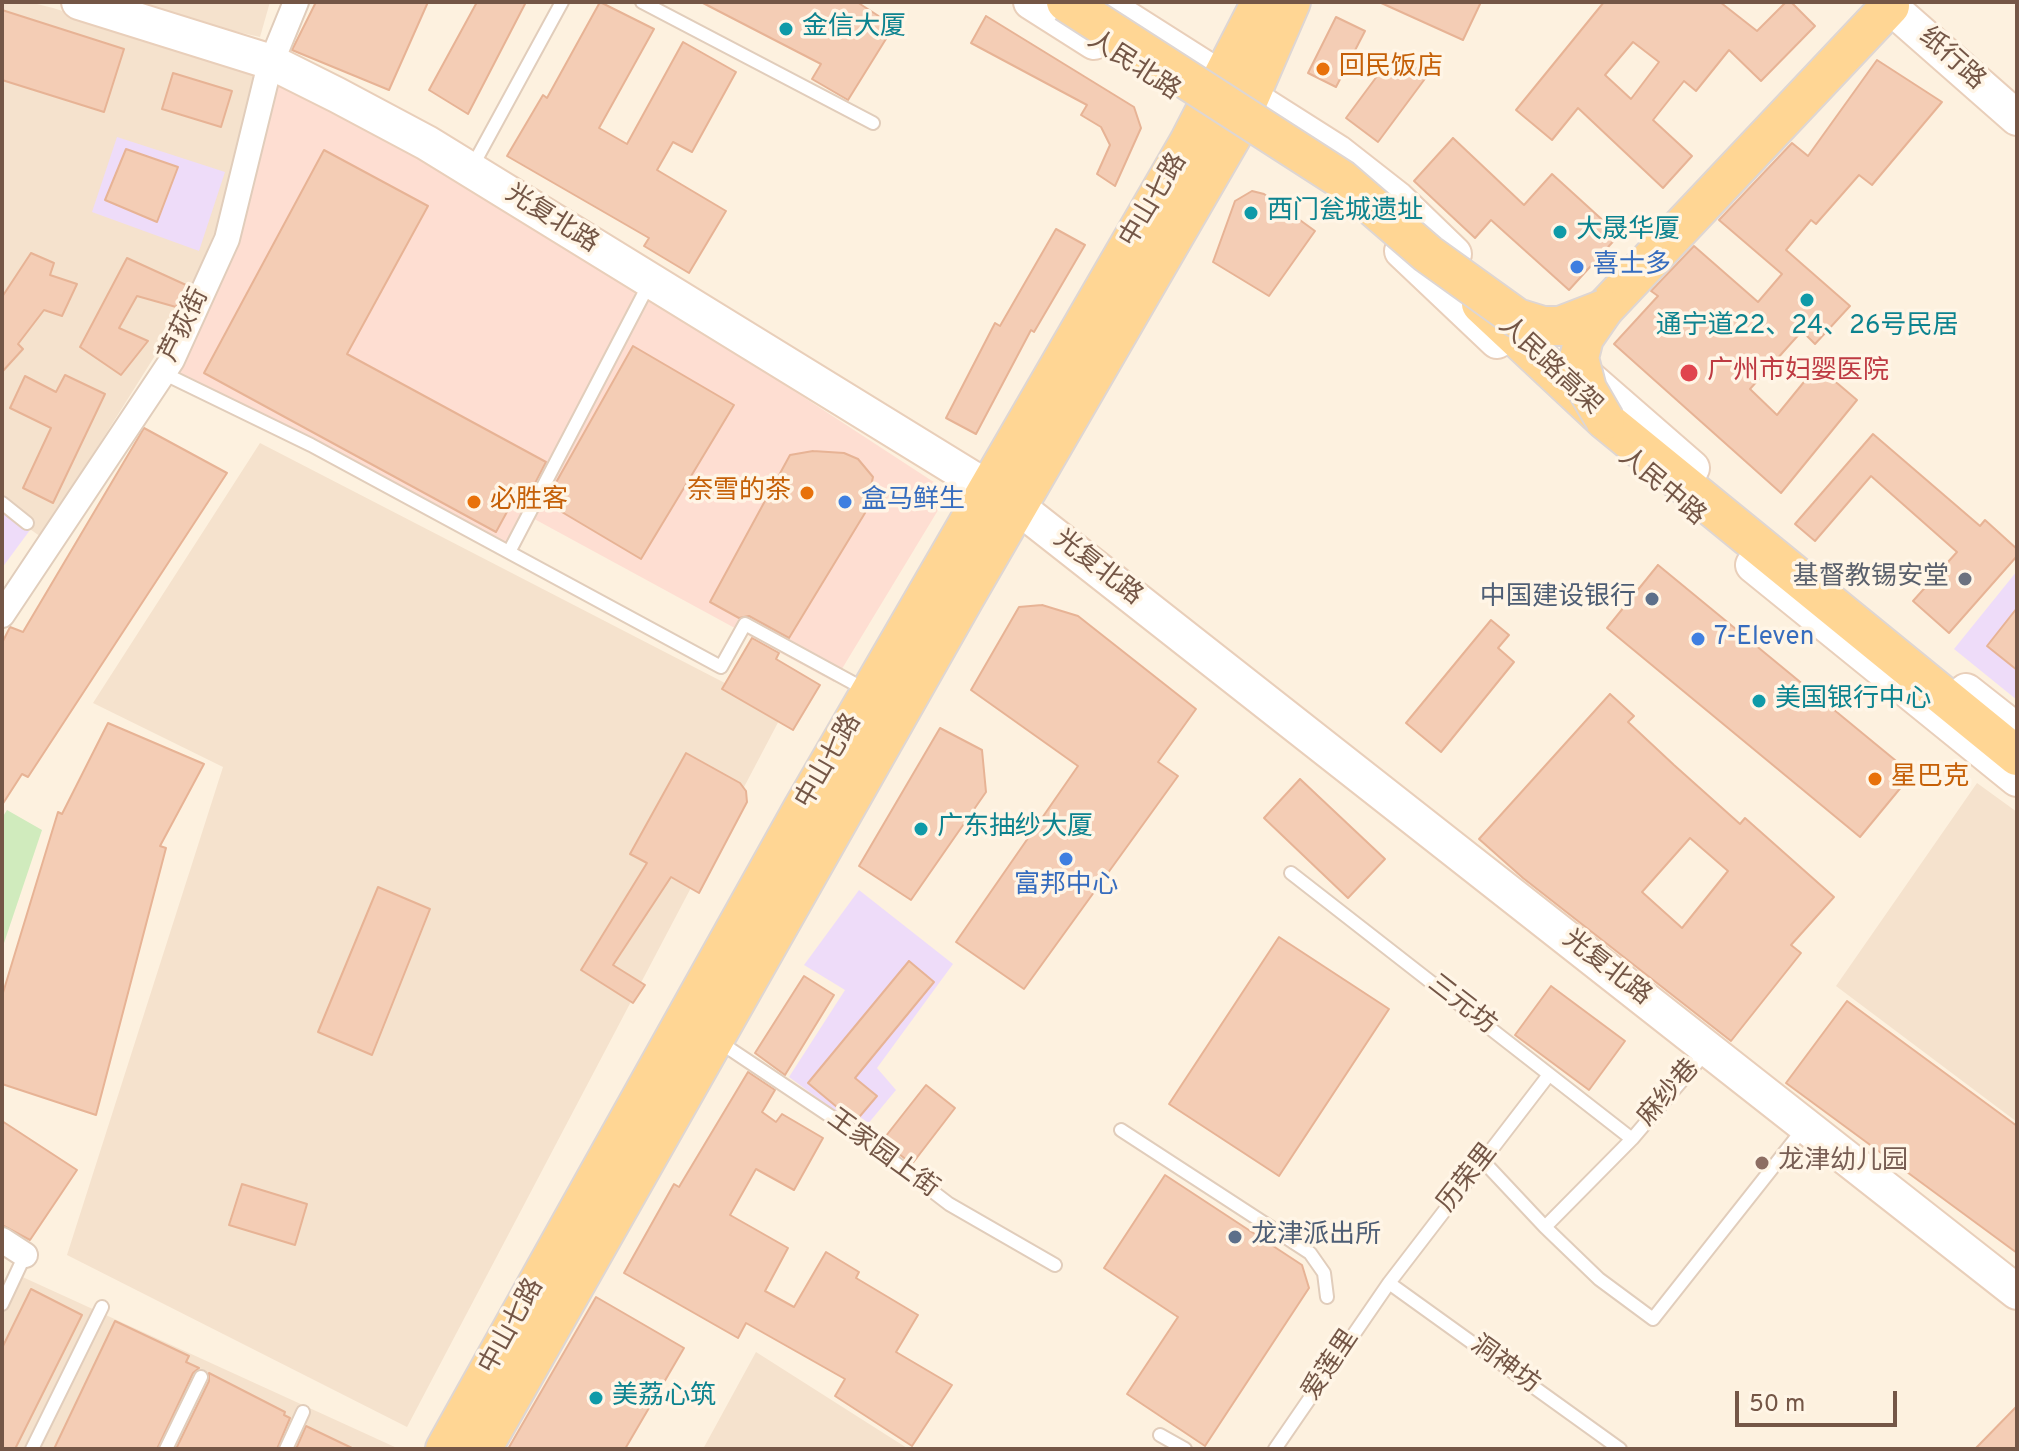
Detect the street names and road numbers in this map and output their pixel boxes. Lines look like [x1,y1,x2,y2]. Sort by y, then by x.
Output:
street label: 纸行路 [1912,22,1990,98]
street label: 人民北路 [1081,26,1185,108]
street label: 中山七路 [1115,148,1195,254]
street label: 光复北路 [499,179,603,261]
street label: 芦荻街 [155,284,217,368]
street label: 人民路高架 [1491,311,1607,423]
street label: 人民中路 [1611,443,1711,533]
street label: 光复北路 [1046,525,1148,613]
street label: 中山七路 [790,709,870,815]
street label: 光复北路 [1555,925,1657,1013]
street label: 三元坊 [1421,970,1501,1042]
street label: 麻纱巷 [1633,1054,1707,1134]
street label: 王家园上街 [820,1104,944,1206]
street label: 历荣里 [1433,1139,1505,1219]
street label: 中山七路 [474,1274,552,1380]
street label: 爱莲里 [1297,1325,1367,1407]
street label: 洞神坊 [1463,1330,1545,1402]

